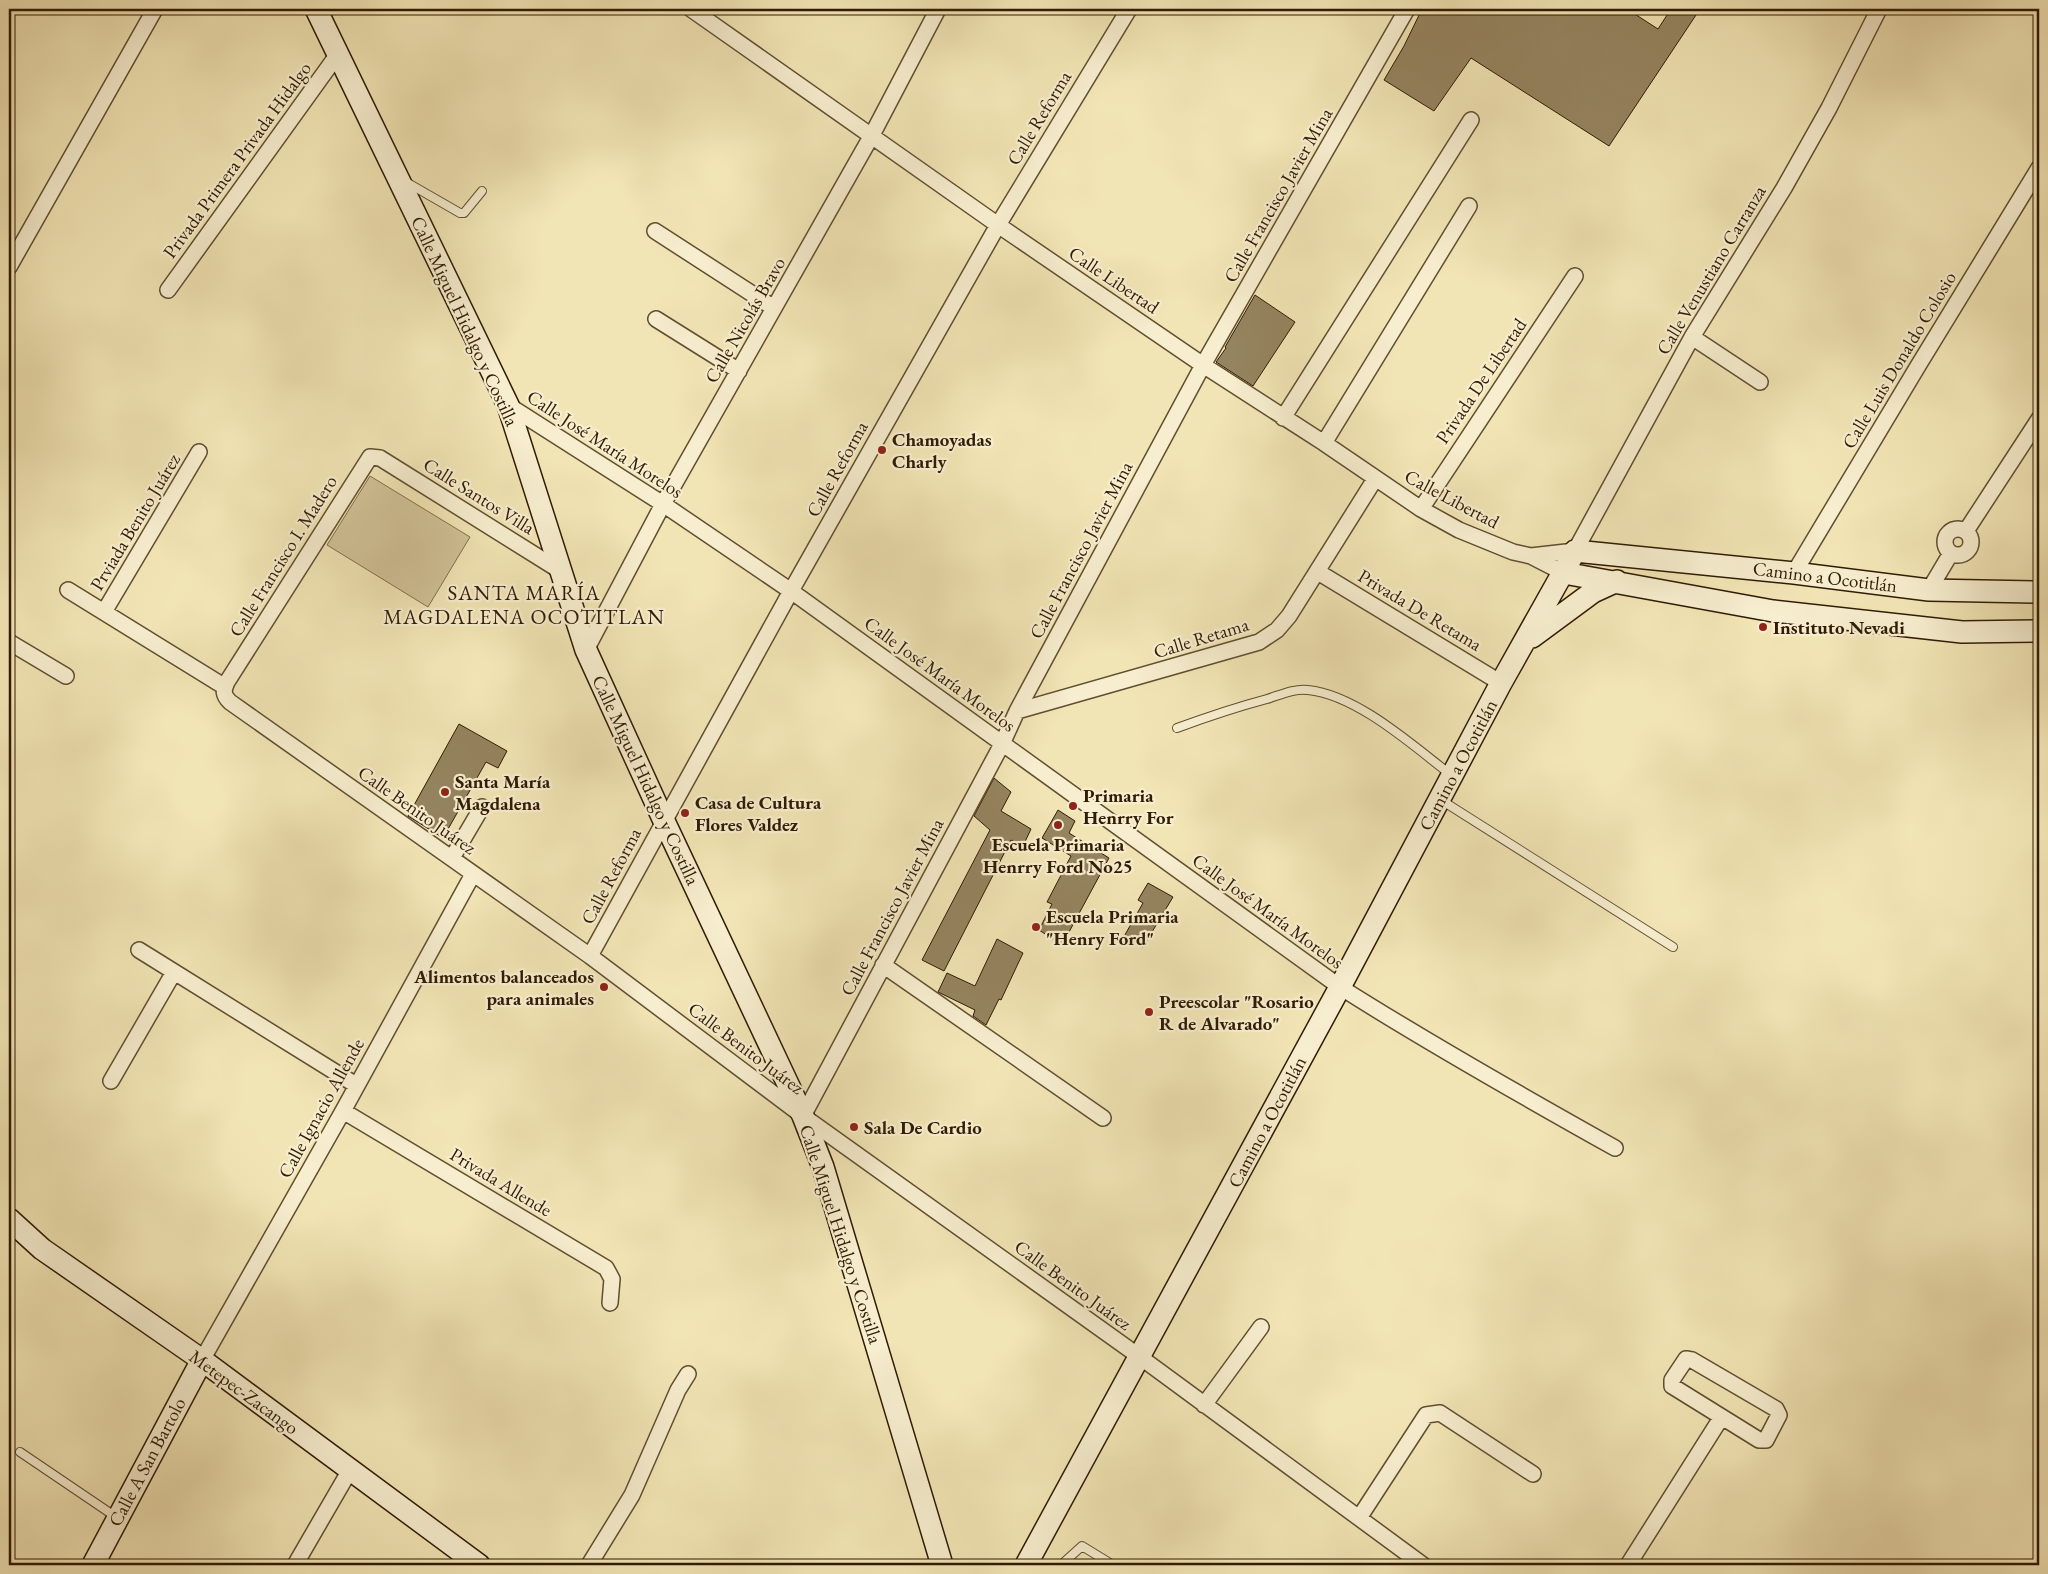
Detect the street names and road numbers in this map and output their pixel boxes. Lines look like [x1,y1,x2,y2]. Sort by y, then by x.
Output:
street label: Privada Primera Privada Hidalgo [157,57,317,263]
street label: Calle Reforma [1001,66,1077,170]
street label: Calle Francisco Javier Mina [1218,103,1338,287]
street label: Calle Venustiano Carranza [1650,180,1772,359]
street label: Calle Miguel Hidalgo y Costilla [405,212,525,430]
street label: Calle Libertad [1064,241,1164,320]
street label: Calle Nicolás Bravo [699,252,791,388]
street label: Calle Luis Donaldo Colosio [1836,267,1962,453]
street label: Privada De Libertad [1430,313,1532,449]
street label: Calle José María Morelos [522,384,688,504]
street label: Calle Reforma [800,416,874,521]
street label: Prviada Benito Juárez [84,448,186,595]
street label: Calle Santos Villa [419,452,540,540]
street label: Calle Francisco Javier Mina [1024,456,1139,643]
street label: Calle Libertad [1400,464,1504,535]
street label: Calle Francisco I. Madero [223,471,343,641]
street label: Camino a Ocotitlán [1751,556,1899,598]
street label: Privada De Retama [1353,563,1487,657]
street label: Calle José María Morelos [859,611,1021,737]
street label: Calle Retama [1150,612,1252,664]
street label: Calle Miguel Hidalgo y Costilla [586,671,706,889]
street label: Camino a Ocotitlán [1413,695,1503,835]
street label: Calle Benito Juárez [353,760,482,861]
street label: Calle Francisco Javier Mina [835,813,950,1000]
street label: Calle Reforma [575,823,647,929]
street label: Calle José María Morelos [1187,848,1349,974]
street label: Calle Benito Juárez [683,996,810,1100]
street label: Calle Ignacio Allende [272,1034,370,1182]
street label: Camino a Ocotitlán [1222,1052,1312,1192]
street label: Calle Miguel Hidalgo y Costilla [794,1121,888,1347]
street label: Privada Allende [445,1142,557,1222]
street label: Calle Benito Juárez [1010,1234,1137,1336]
street label: Metepec-Zacango [184,1344,304,1440]
street label: Calle A San Bartolo [102,1393,192,1531]

